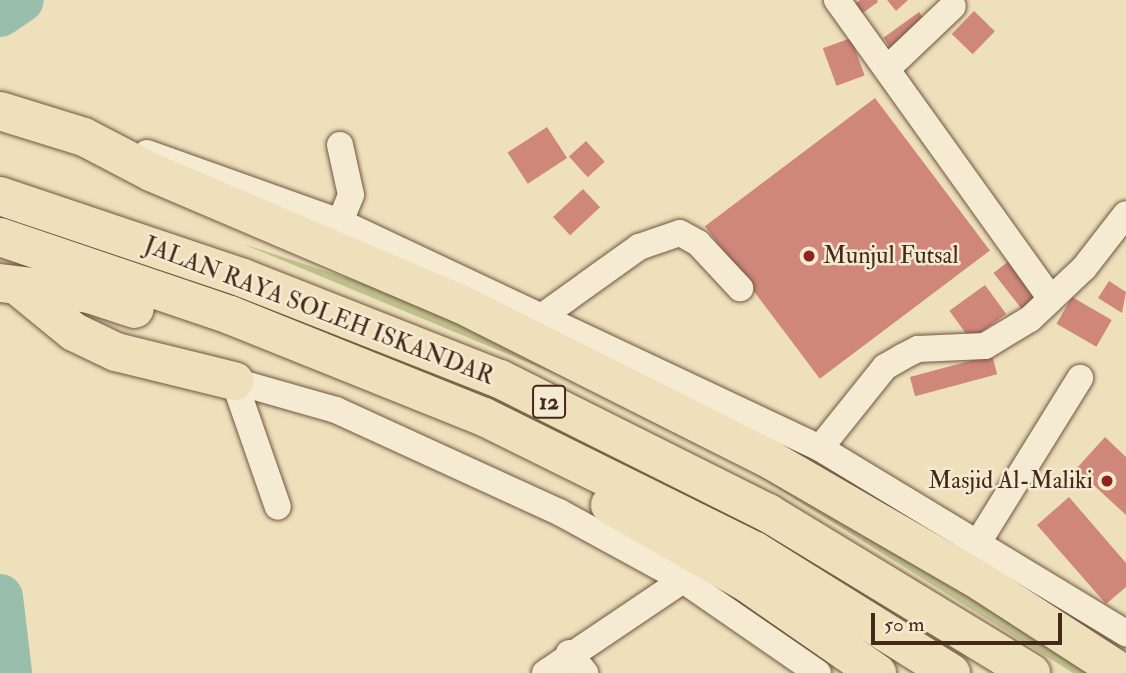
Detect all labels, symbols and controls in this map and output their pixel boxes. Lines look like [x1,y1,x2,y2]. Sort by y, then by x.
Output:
street label: JALAN RAYA SOLEH ISKANDAR [140,231,498,391]
place label: Munjul Futsal [823,242,959,270]
marker: Munjul Futsal [801,248,817,264]
road number: 12 [532,382,566,422]
place label: Masjid Al-Maliki [928,467,1093,495]
marker: Masjid Al-Maliki [1099,473,1115,489]
scale bar [874,600,1065,644]
text: 50 m [884,611,925,638]

